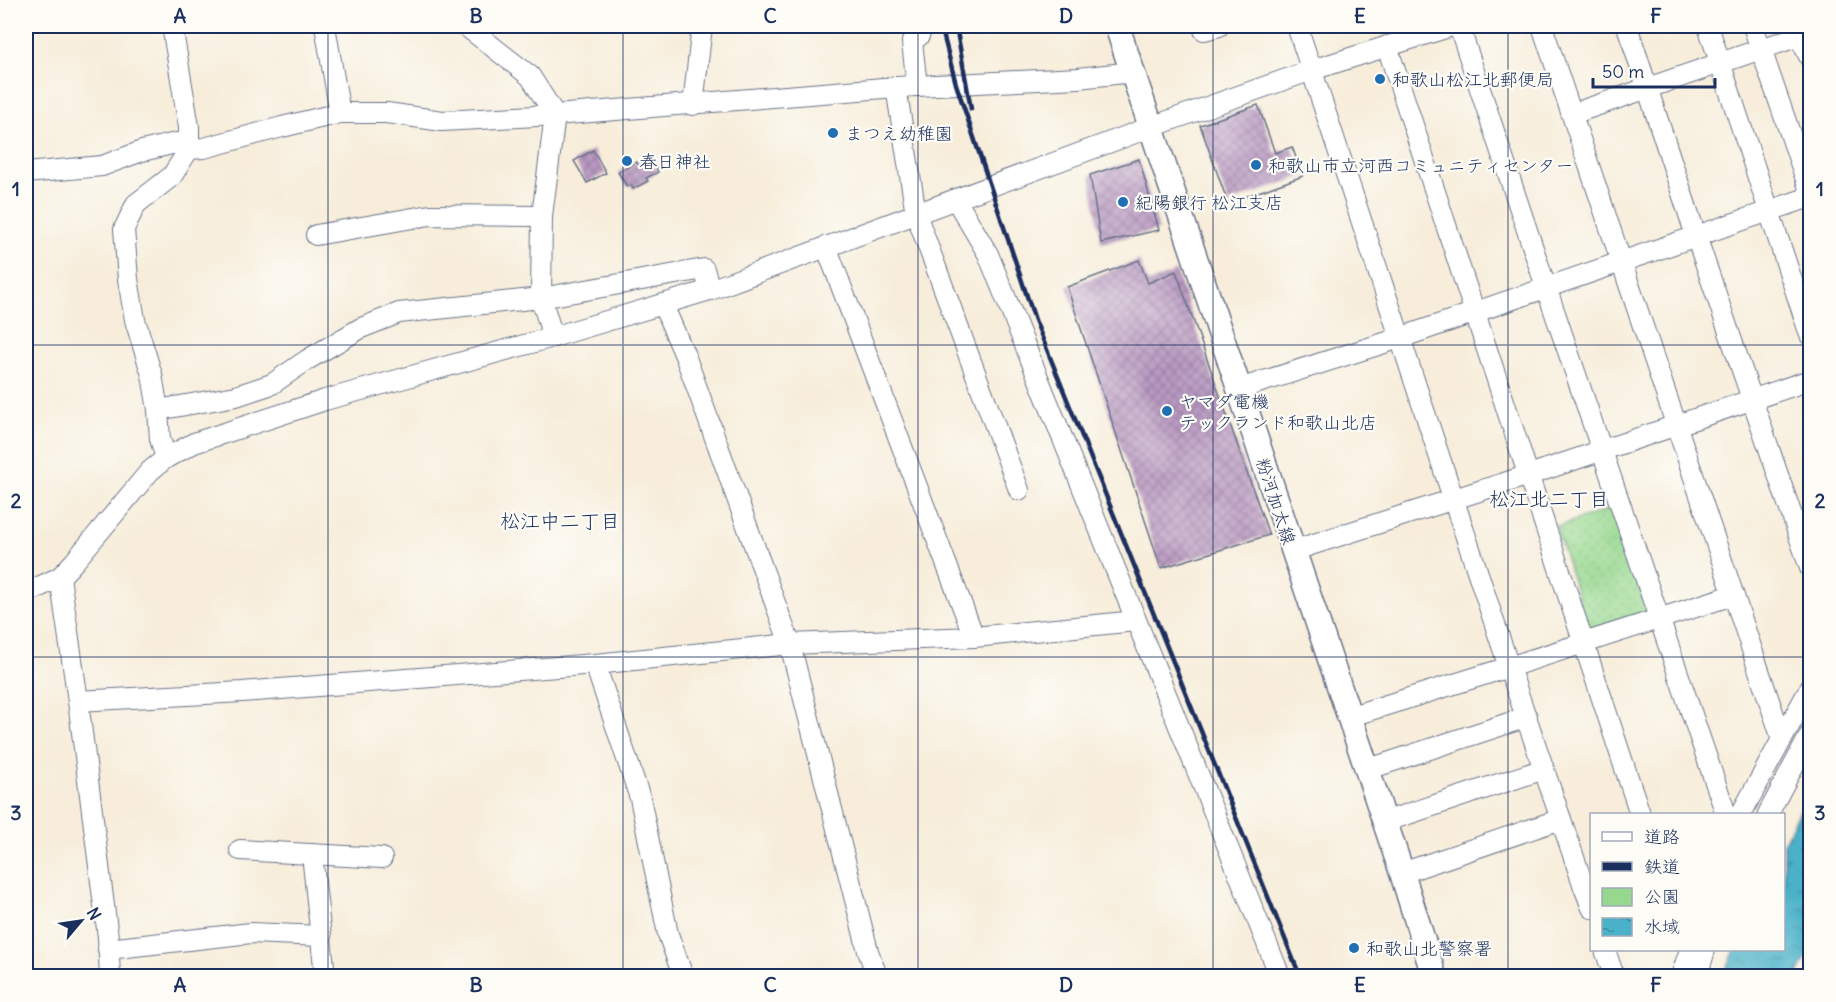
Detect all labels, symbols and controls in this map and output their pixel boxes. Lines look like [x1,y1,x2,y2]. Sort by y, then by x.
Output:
text: A [174,3,187,28]
text: B [469,3,483,28]
text: C [763,3,777,28]
text: D [1059,3,1073,28]
text: E [1354,3,1366,28]
text: F [1650,3,1662,28]
scale bar [1593,51,1714,89]
text: 50 m [1602,60,1644,83]
place label: 和歌山松江北郵便局 [1392,68,1554,91]
marker: 和歌山松江北郵便局 [1373,72,1387,86]
place label: まつえ幼稚園 [845,122,953,145]
marker: まつえ幼稚園 [826,126,840,140]
place label: 春日神社 [639,150,711,173]
marker: 春日神社 [620,154,634,168]
place label: 和歌山市立河西コミュニティセンター [1268,154,1573,177]
marker: 和歌山市立河西コミュニティセンター [1249,158,1263,172]
text: 1 [12,176,20,201]
text: 1 [1816,176,1824,201]
place label: 紀陽銀行 松江支店 [1135,191,1283,214]
marker: 紀陽銀行 松江支店 [1116,195,1130,209]
place label: ヤマダ電機 テックランド和歌山北店 [1179,390,1377,434]
marker: ヤマダ電機 テックランド和歌山北店 [1160,404,1174,418]
street label: 粉河加太線 [1251,455,1301,547]
district label: 松江北二丁目 [1489,486,1609,511]
text: 2 [11,488,22,513]
text: 2 [1815,488,1826,513]
district label: 松江中二丁目 [500,508,620,533]
text: 3 [10,800,22,825]
text: 3 [1814,800,1826,825]
legend [1590,813,1785,951]
text: 道路 [1644,825,1680,848]
text: 鉄道 [1644,855,1680,878]
text: 公園 [1644,885,1680,908]
north arrow [51,891,111,951]
text: N [83,904,106,923]
text: 水域 [1644,915,1680,938]
place label: 和歌山北警察署 [1366,937,1492,960]
marker: 和歌山北警察署 [1347,941,1361,955]
text: A [174,972,187,997]
text: B [469,972,483,997]
text: C [763,972,777,997]
text: D [1059,972,1073,997]
text: E [1354,972,1366,997]
text: F [1650,972,1662,997]

